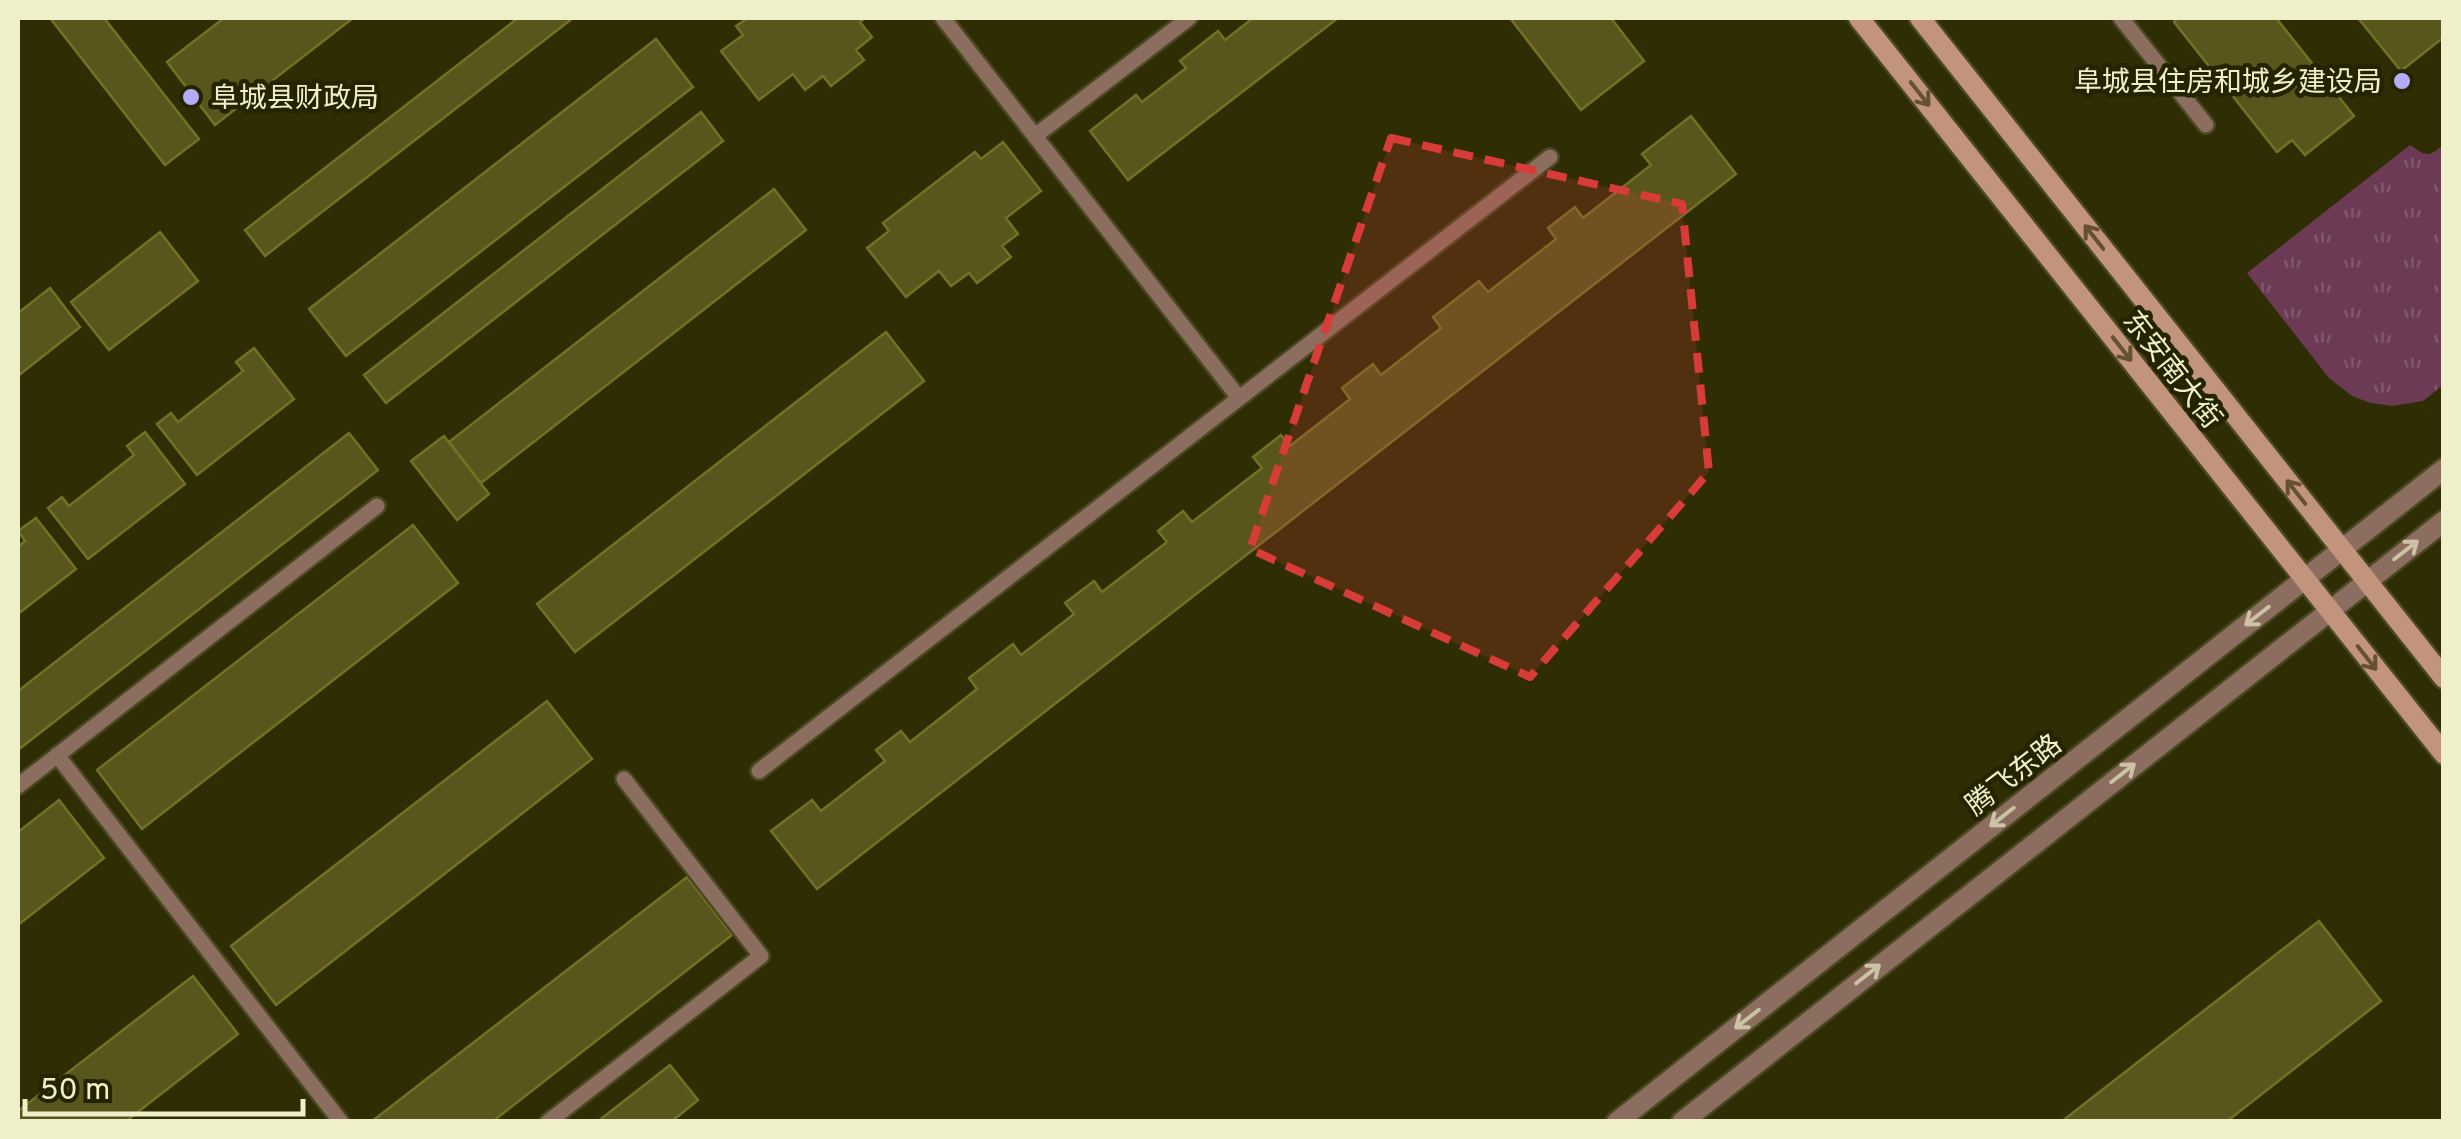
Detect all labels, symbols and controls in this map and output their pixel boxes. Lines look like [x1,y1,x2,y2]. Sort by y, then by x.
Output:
place label: 阜城县住房和城乡建设局 [2074,66,2382,102]
marker: 阜城县住房和城乡建设局 [2391,70,2413,92]
one-way arrow [1909,80,1930,107]
place label: 阜城县财政局 [211,82,379,118]
marker: 阜城县财政局 [180,86,202,108]
one-way arrow [2083,225,2105,251]
street label: 东安南大街 [2113,305,2228,437]
one-way arrow [2111,335,2133,361]
one-way arrow [2286,479,2307,506]
one-way arrow [2392,540,2419,561]
one-way arrow [2244,605,2271,626]
one-way arrow [2357,644,2378,671]
street label: 腾飞东路 [1960,728,2070,825]
one-way arrow [2110,762,2136,784]
one-way arrow [1989,807,2016,828]
one-way arrow [1854,964,1881,985]
one-way arrow [1734,1008,1761,1029]
scale bar [25,1054,302,1116]
text: 50 m [40,1073,110,1110]

